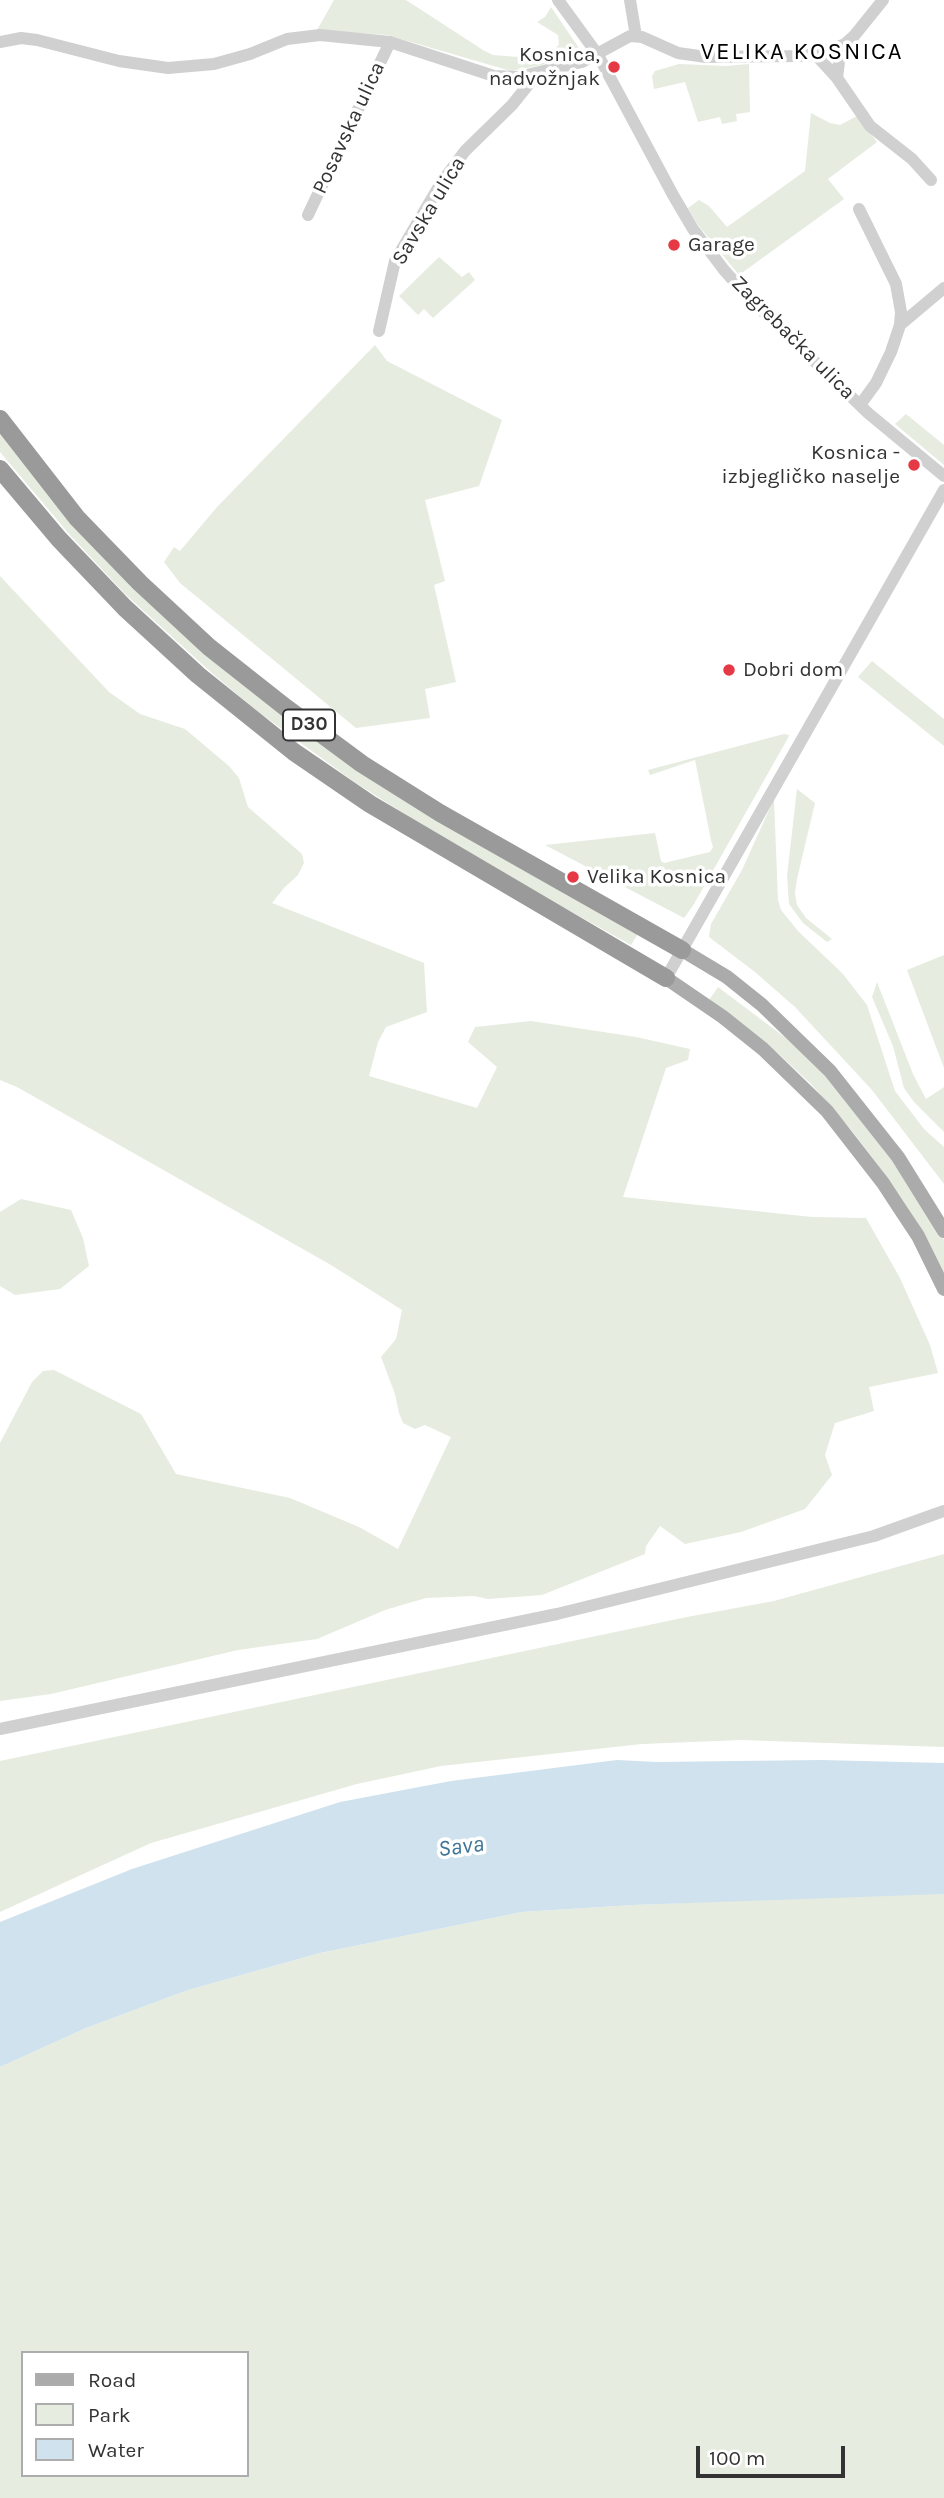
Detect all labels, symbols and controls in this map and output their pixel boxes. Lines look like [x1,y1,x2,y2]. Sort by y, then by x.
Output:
district label: VELIKA KOSNICA [702,38,902,66]
place label: Kosnica, nadvožnjak [489,42,600,92]
street label: Posavska ulica [307,58,391,198]
marker: Kosnica, nadvožnjak [606,59,622,75]
street label: Savska ulica [387,152,471,270]
place label: Garage [688,232,755,258]
marker: Garage [666,237,682,253]
street label: Zagrebačka ulica [726,271,860,405]
place label: Kosnica - izbjegličko naselje [722,440,900,490]
marker: Kosnica - izbjegličko naselje [906,457,922,473]
place label: Dobri dom [743,657,843,683]
marker: Dobri dom [721,662,737,678]
road number: D30 [283,710,335,740]
place label: Velika Kosnica [587,864,726,890]
marker: Velika Kosnica [565,869,581,885]
water label: Sava [436,1830,486,1864]
legend [21,2351,248,2477]
text: Road [88,2368,136,2392]
text: Park [88,2403,131,2427]
scale bar [699,2432,848,2476]
text: Water [88,2438,144,2462]
text: 100 m [709,2446,766,2470]

